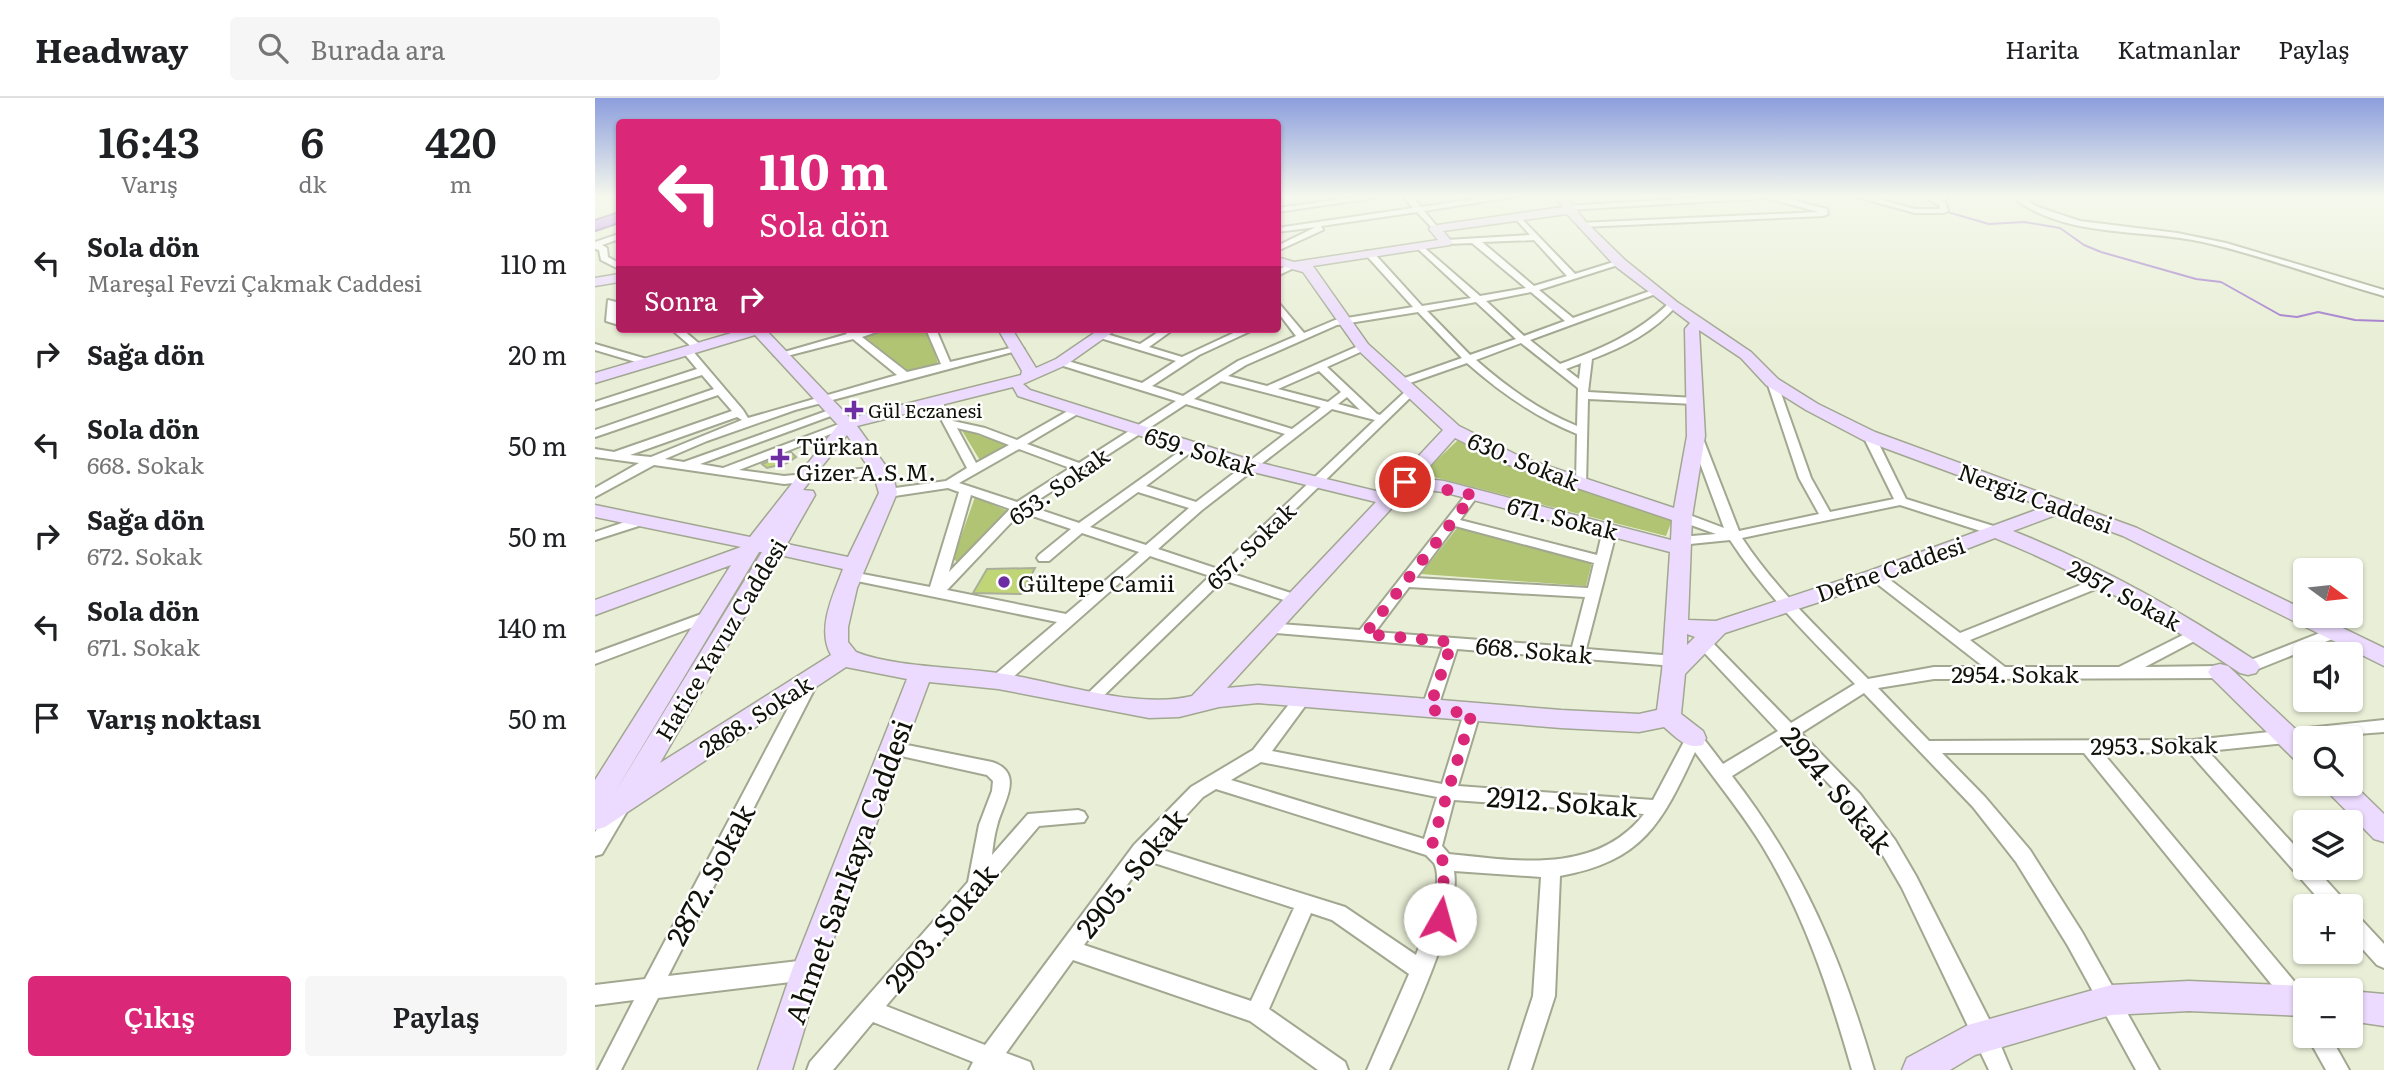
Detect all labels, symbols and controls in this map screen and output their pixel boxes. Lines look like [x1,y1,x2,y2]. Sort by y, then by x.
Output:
search box [230,17,720,80]
text: Headway [35,24,188,73]
icon: search [254,29,292,67]
text: Burada ara [310,29,445,68]
text: Harita [2005,31,2079,66]
text: Katmanlar [2117,31,2240,66]
text: Paylaş [2278,31,2349,66]
text: 16:43 [98,109,200,171]
text: 6 [301,109,324,171]
text: 420 [425,109,497,171]
text: 110 m [759,132,888,205]
icon: left [644,147,735,238]
text: Varış [121,166,177,200]
text: dk [298,166,327,200]
text: m [450,166,472,200]
text: Sola dön [759,199,890,247]
text: Sola dön [87,226,200,265]
text: 110 m [500,243,567,282]
icon: left [28,244,66,282]
text: Mareşal Fevzi Çakmak Caddesi [87,265,422,299]
text: Sonra [644,280,718,319]
icon: right [732,280,770,318]
text: Sağa dön [87,334,205,373]
text: 20 m [508,334,567,373]
icon: right [28,335,66,373]
place label: Gül Eczanesi [868,396,982,424]
marker: Gül Eczanesi [846,402,862,418]
text: Sola dön [87,408,200,447]
street label: 659. Sokak [1141,417,1262,483]
street label: 630. Sokak [1463,422,1586,498]
text: 50 m [508,425,567,464]
icon: left [28,426,66,464]
place label: Türkan Gizer A.S.M. [796,428,936,488]
street label: 653. Sokak [1001,437,1116,532]
text: 668. Sokak [87,447,204,481]
marker: Türkan Gizer A.S.M. [770,448,790,468]
pin [1375,452,1435,512]
street label: Nergiz Caddesi [1954,453,2118,541]
icon: arrive [1386,463,1424,501]
street label: 671. Sokak [1504,487,1623,547]
street label: 657. Sokak [1198,493,1303,596]
text: Sağa dön [87,499,205,538]
text: 50 m [508,516,567,555]
icon: right [28,517,66,555]
street label: Defne Caddesi [1811,527,1969,609]
street label: Hatice Yavuz Caddesi [646,531,794,747]
text: 672. Sokak [87,538,202,572]
street label: 2957. Sokak [2062,550,2189,639]
north arrow [2293,558,2363,628]
map controls [2293,558,2363,1048]
place label: Gültepe Camii [1018,565,1175,599]
marker: Gültepe Camii [996,574,1012,590]
text: Sola dön [87,590,200,629]
text: 140 m [498,607,567,646]
icon: left [28,608,66,646]
street label: 668. Sokak [1474,627,1595,671]
text: 671. Sokak [87,629,200,663]
button: sound [2293,642,2363,712]
street label: 2954. Sokak [1951,656,2080,690]
street label: 2868. Sokak [692,665,819,764]
text: Varış noktası [87,698,261,737]
text: 50 m [508,698,567,737]
icon: arrive [28,699,66,737]
street label: Ahmet Sarıkaya Caddesi [772,713,922,1029]
street label: 2924. Sokak [1772,716,1904,863]
street label: 2953. Sokak [2090,726,2219,762]
button: search [2293,726,2363,796]
street label: 2912. Sokak [1485,774,1640,826]
street label: 2872. Sokak [654,795,764,952]
street label: 2905. Sokak [1065,797,1196,946]
button: layers [2293,810,2363,880]
street label: 2903. Sokak [874,853,1007,1000]
position arrow [1403,882,1477,956]
button: + [2293,894,2363,964]
button: Çıkış [28,976,291,1056]
button: Paylaş [305,976,567,1056]
button: − [2293,978,2363,1048]

